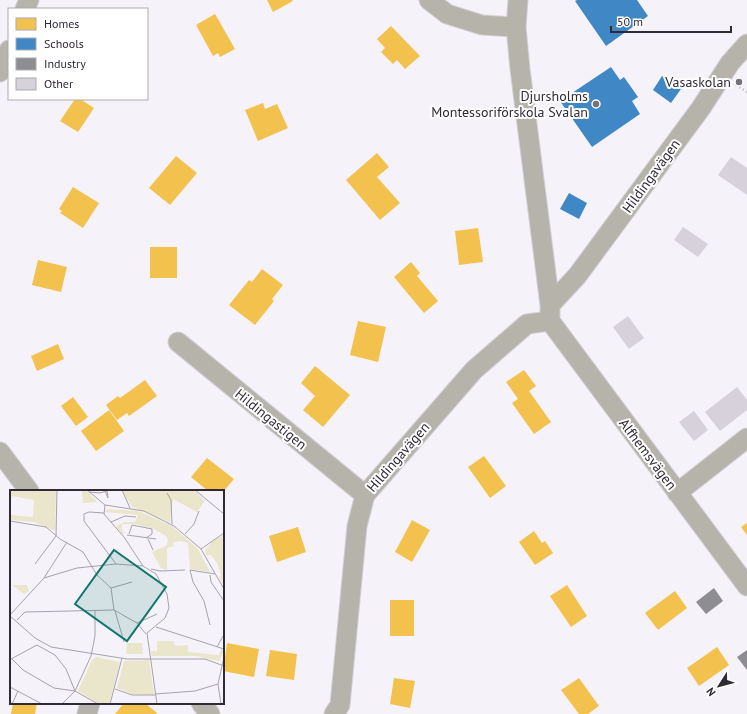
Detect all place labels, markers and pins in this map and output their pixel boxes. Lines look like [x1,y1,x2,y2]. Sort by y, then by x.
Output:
place label: Vasaskolan [664,73,731,91]
marker: Vasaskolan [734,77,744,87]
place label: Djursholms Montessoriförskola Svalan [431,87,588,121]
marker: Djursholms Montessoriförskola Svalan [591,99,601,109]

